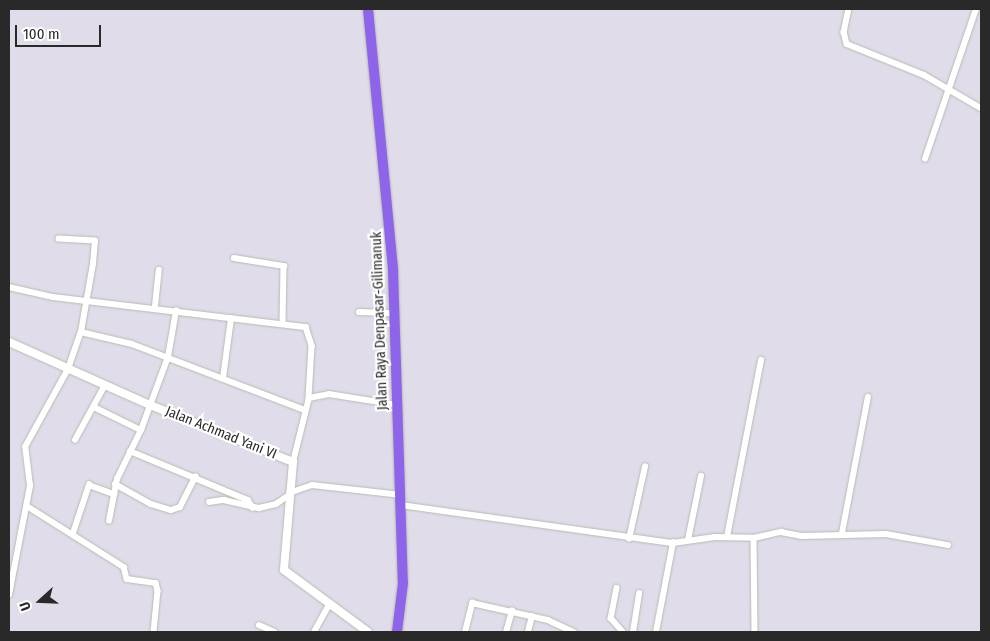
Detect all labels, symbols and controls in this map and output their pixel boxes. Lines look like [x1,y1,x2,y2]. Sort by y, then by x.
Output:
scale bar [18,15,104,47]
text: 100 m [23,25,60,43]
street label: Jalan Raya Denpasar-Gilimanuk [368,232,392,410]
street label: Jalan Achmad Yani VI [163,403,279,463]
north arrow [15,576,65,626]
text: U [16,600,35,613]

